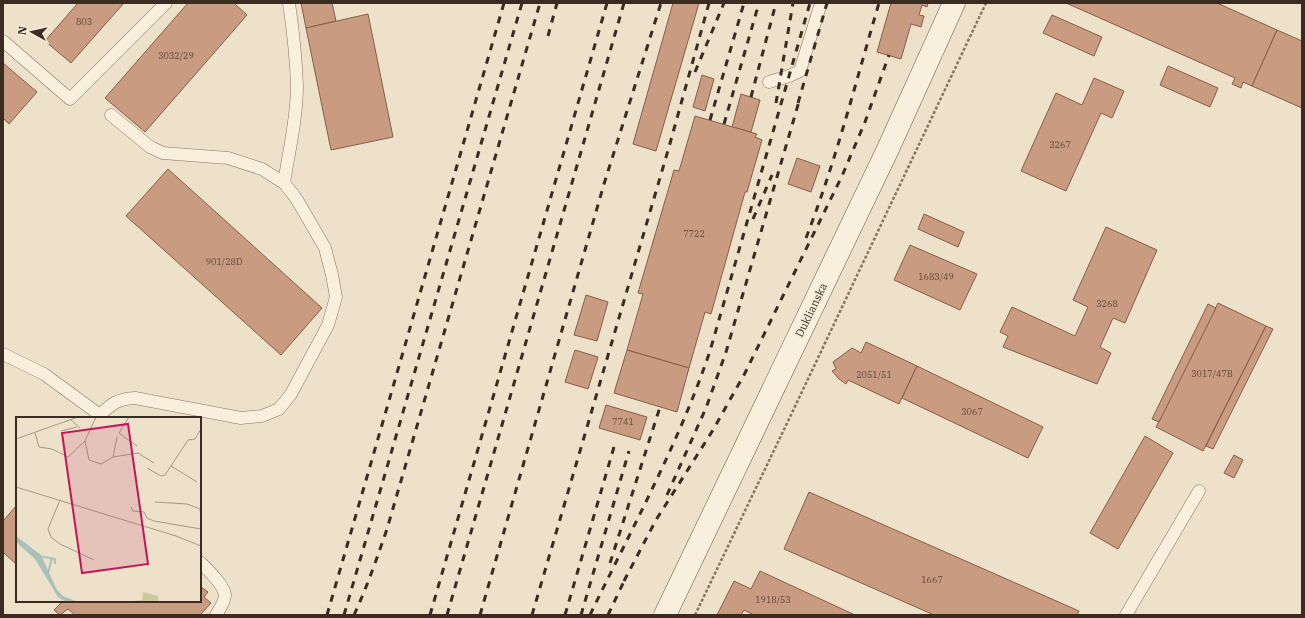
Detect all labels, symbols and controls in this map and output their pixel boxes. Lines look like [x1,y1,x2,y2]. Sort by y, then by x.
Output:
north arrow [12,12,52,52]
house number: 803 [76,16,92,27]
text: N [15,25,30,36]
house number: 3032/29 [158,50,194,61]
house number: 3267 [1049,139,1071,150]
house number: 7722 [683,228,705,239]
house number: 901/28D [206,256,242,267]
house number: 1683/49 [918,271,954,282]
street label: Duklianska [792,281,830,339]
house number: 3268 [1096,298,1118,309]
house number: 3017/47B [1191,368,1233,379]
house number: 2051/51 [856,369,892,380]
house number: 3067 [961,406,983,417]
house number: 7741 [612,416,634,427]
inset map [16,417,201,602]
house number: 1667 [921,574,943,585]
house number: 1918/53 [755,594,791,605]

